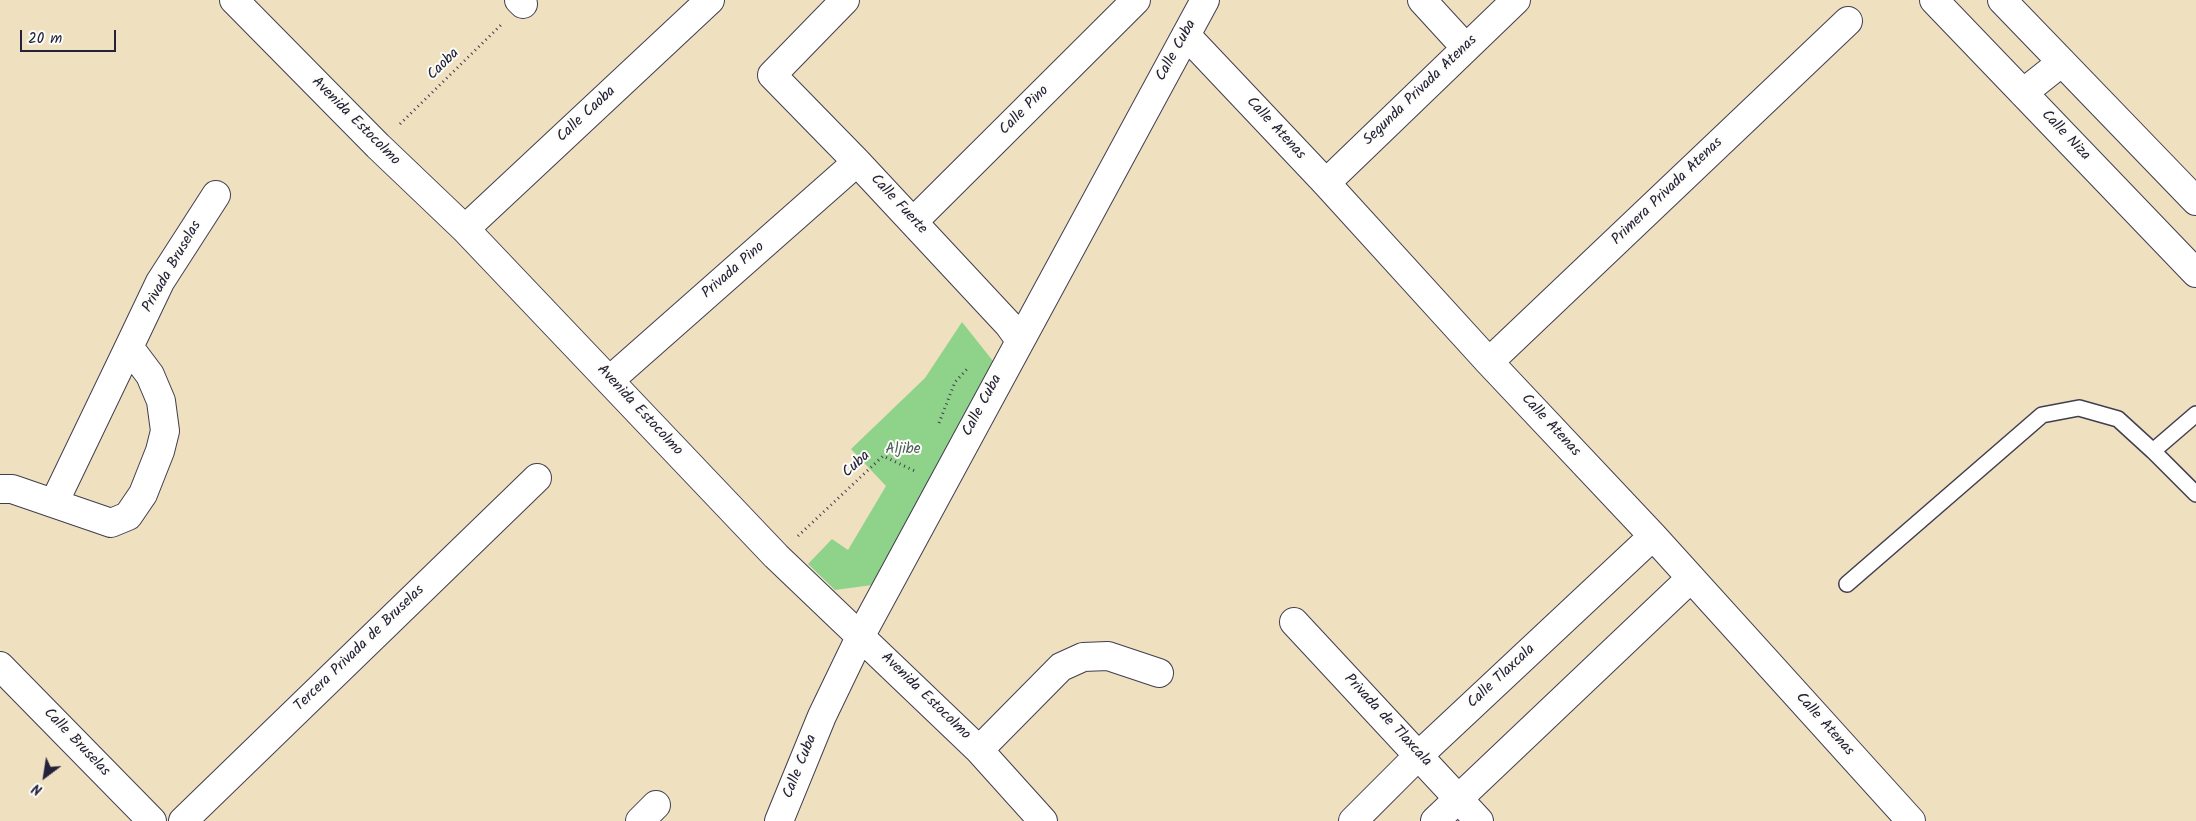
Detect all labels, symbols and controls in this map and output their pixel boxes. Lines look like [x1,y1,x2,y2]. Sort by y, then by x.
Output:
street label: Calle Cuba [1153,17,1201,85]
scale bar [22,20,119,52]
text: 20 m [28,27,62,51]
street label: Segunda Privada Atenas [1360,32,1482,150]
street label: Caoba [424,45,464,85]
street label: Avenida Estocolmo [307,74,403,170]
street label: Calle Pino [996,82,1054,140]
street label: Calle Caoba [554,83,620,147]
street label: Calle Atenas [1241,94,1309,164]
street label: Calle Niza [2036,107,2094,165]
street label: Primera Privada Atenas [1609,134,1727,250]
street label: Calle Fuerte [866,171,930,239]
street label: Privada Bruselas [140,218,206,316]
street label: Privada Pino [699,239,769,303]
street label: Avenida Estocolmo [592,362,686,460]
street label: Calle Cuba [959,372,1007,440]
street label: Calle Atenas [1516,391,1584,461]
park label: Aljibe [886,441,920,459]
street label: Cuba [839,448,875,482]
street label: Tercera Privada de Bruselas [291,582,429,716]
street label: Calle Tlaxcala [1465,641,1539,713]
street label: Avenida Estocolmo [876,650,974,744]
street label: Privada de Tlaxcala [1339,671,1435,771]
street label: Calle Atenas [1791,690,1857,760]
street label: Calle Bruselas [39,705,113,781]
street label: Calle Cuba [780,732,822,802]
north arrow [20,751,70,801]
text: N [28,777,47,801]

